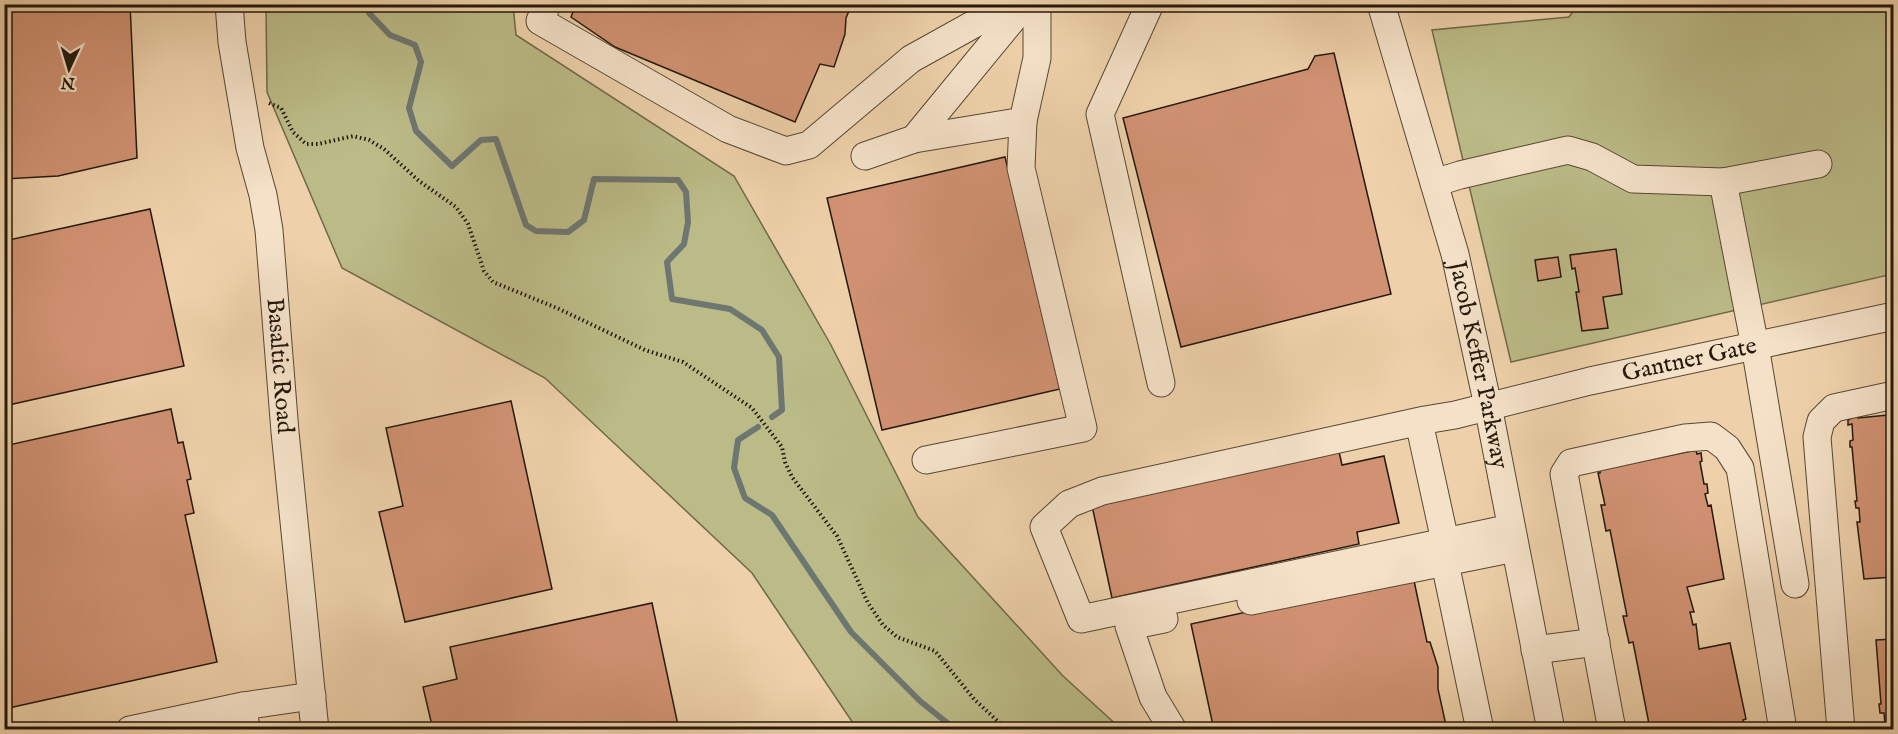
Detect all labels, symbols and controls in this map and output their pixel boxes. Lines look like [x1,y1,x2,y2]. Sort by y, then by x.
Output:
north arrow [39,39,99,99]
text: N [60,71,77,92]
street label: Jacob Keffer Parkway [1441,255,1515,472]
street label: Basaltic Road [259,297,301,435]
street label: Gantner Gate [1619,330,1760,389]

